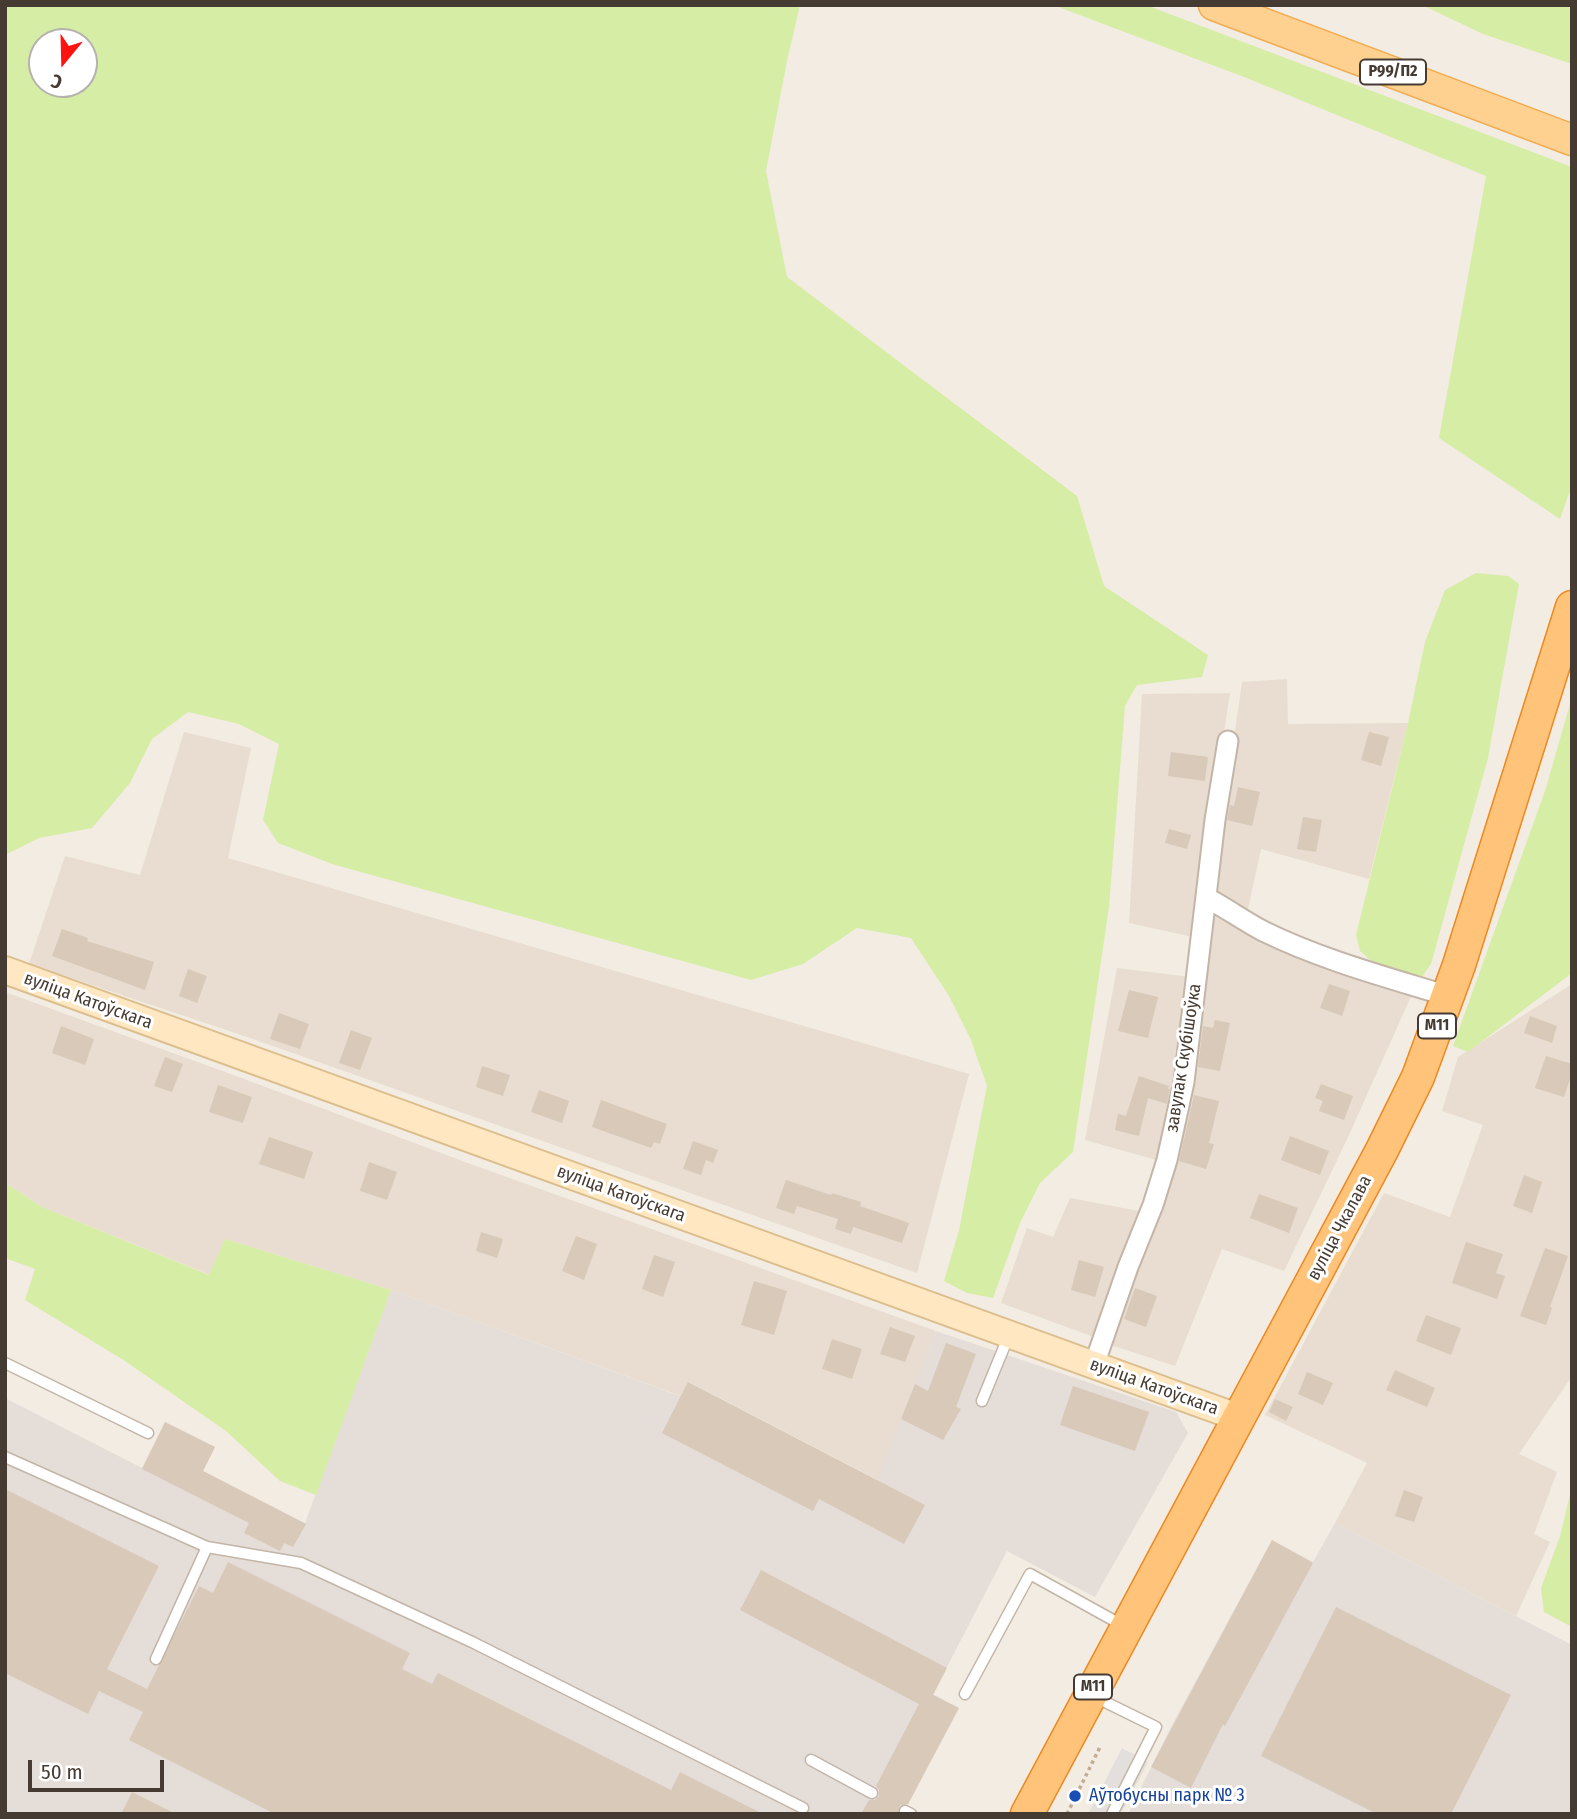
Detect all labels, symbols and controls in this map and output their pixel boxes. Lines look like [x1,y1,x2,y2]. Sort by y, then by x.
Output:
north arrow [28,28,98,98]
road number: Р99/П2 [1360,60,1426,85]
text: С [48,69,65,94]
street label: вуліца Катоўскага [21,968,155,1034]
street label: завулак Скубішоўка [1162,982,1206,1134]
road number: М11 [1418,1014,1456,1038]
street label: вуліца Катоўскага [554,1161,688,1227]
street label: вуліца Чкалава [1303,1172,1377,1284]
street label: вуліца Катоўскага [1087,1354,1221,1420]
road number: М11 [1074,1674,1112,1700]
scale bar [32,1745,168,1789]
text: 50 m [41,1759,83,1785]
place label: Аўтобусны парк № 3 [1089,1785,1245,1807]
marker: Аўтобусны парк № 3 [1067,1788,1083,1804]

